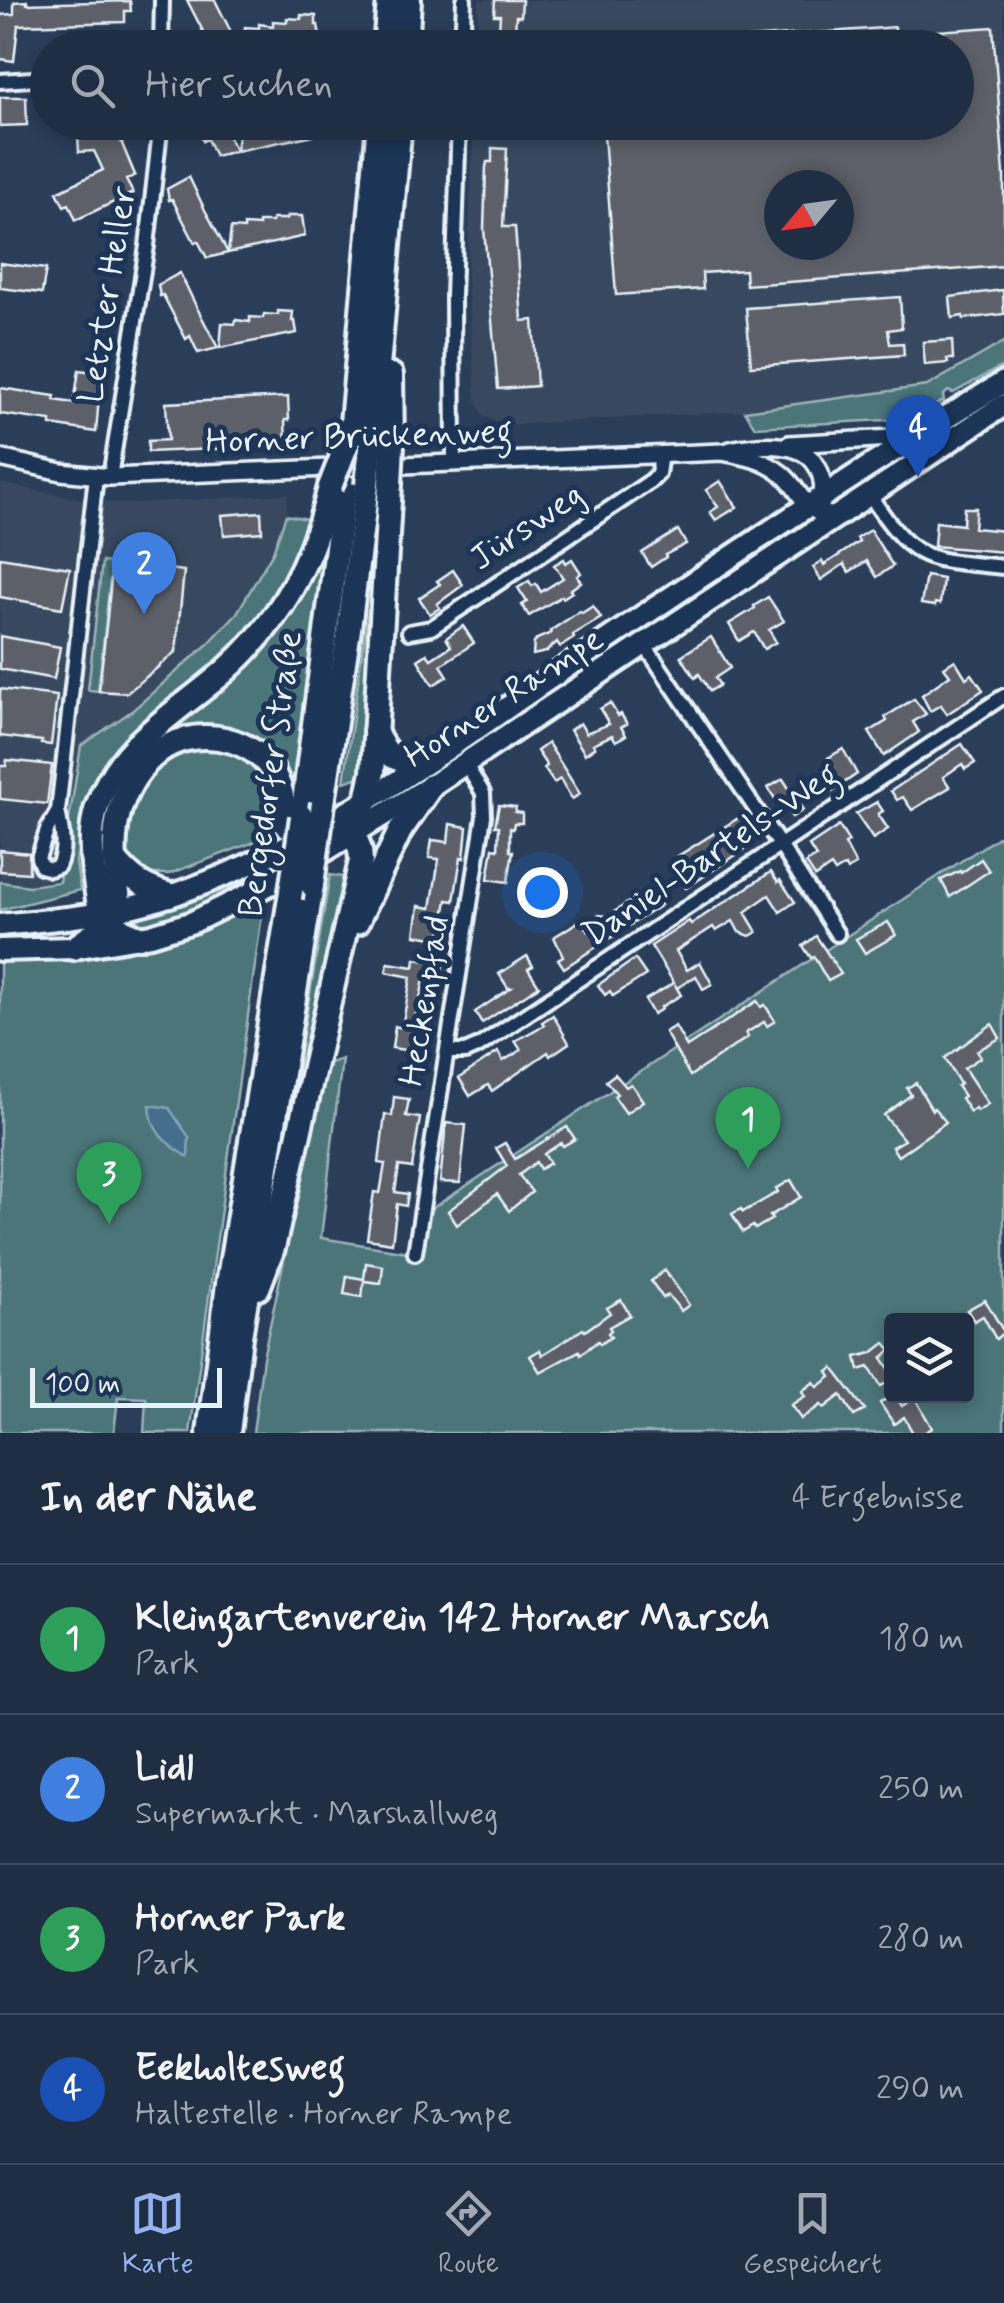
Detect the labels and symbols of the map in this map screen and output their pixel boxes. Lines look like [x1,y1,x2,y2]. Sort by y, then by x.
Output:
north arrow [764,170,854,260]
street label: Letzter Heller [68,183,148,407]
pin: 4 [886,394,950,477]
street label: Horner Brückenweg [205,409,513,469]
street label: Jürsweg [461,472,593,582]
pin: 2 [112,532,176,614]
street label: Horner Rampe [396,616,612,780]
street label: Bergedorfer Straße [228,628,317,921]
street label: Daniel-Bartels-Weg [574,752,850,961]
your location [517,867,568,918]
street label: Heckenpfad [389,912,461,1090]
pin: 1 [716,1086,780,1169]
pin: 3 [76,1142,142,1224]
scale bar [30,1363,222,1408]

